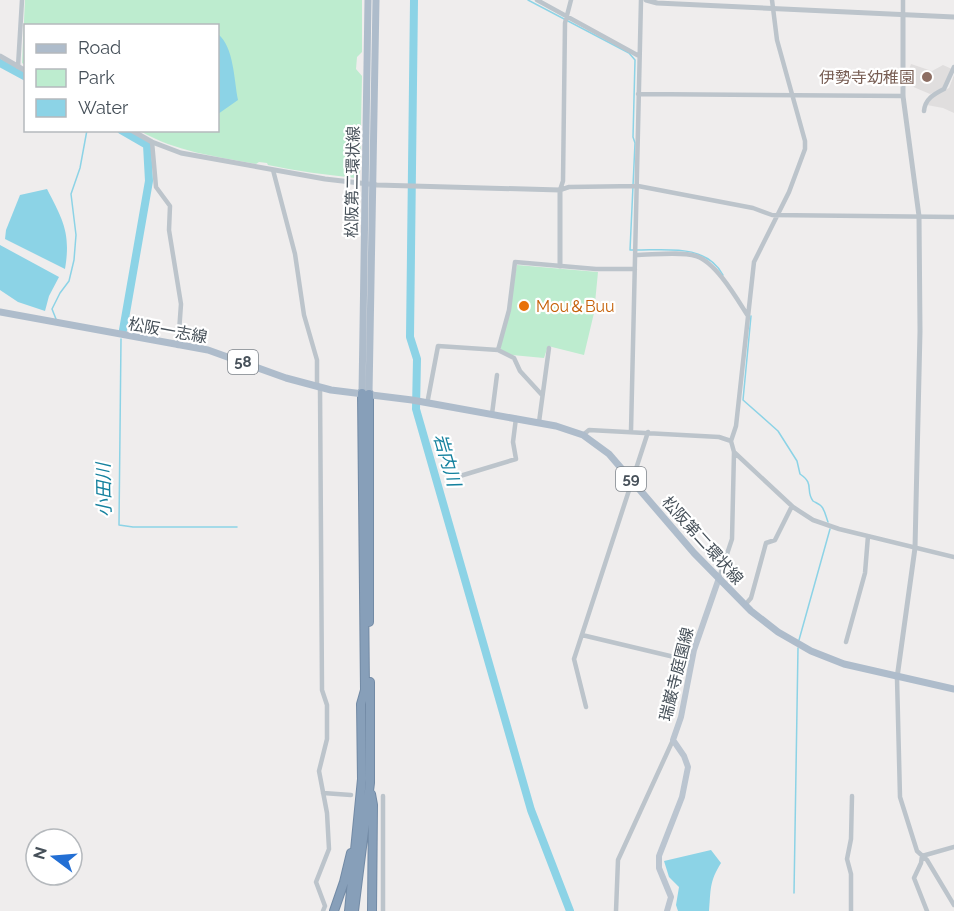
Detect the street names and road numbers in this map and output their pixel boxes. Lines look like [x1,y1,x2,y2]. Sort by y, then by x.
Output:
street label: 松阪第二環状線 [342,126,363,238]
street label: 松阪一志線 [127,314,209,347]
road number: 58 [228,350,258,374]
road number: 59 [616,467,646,491]
street label: 松阪第二環状線 [658,492,747,588]
street label: 瑞巌寺庭園線 [656,625,697,723]

